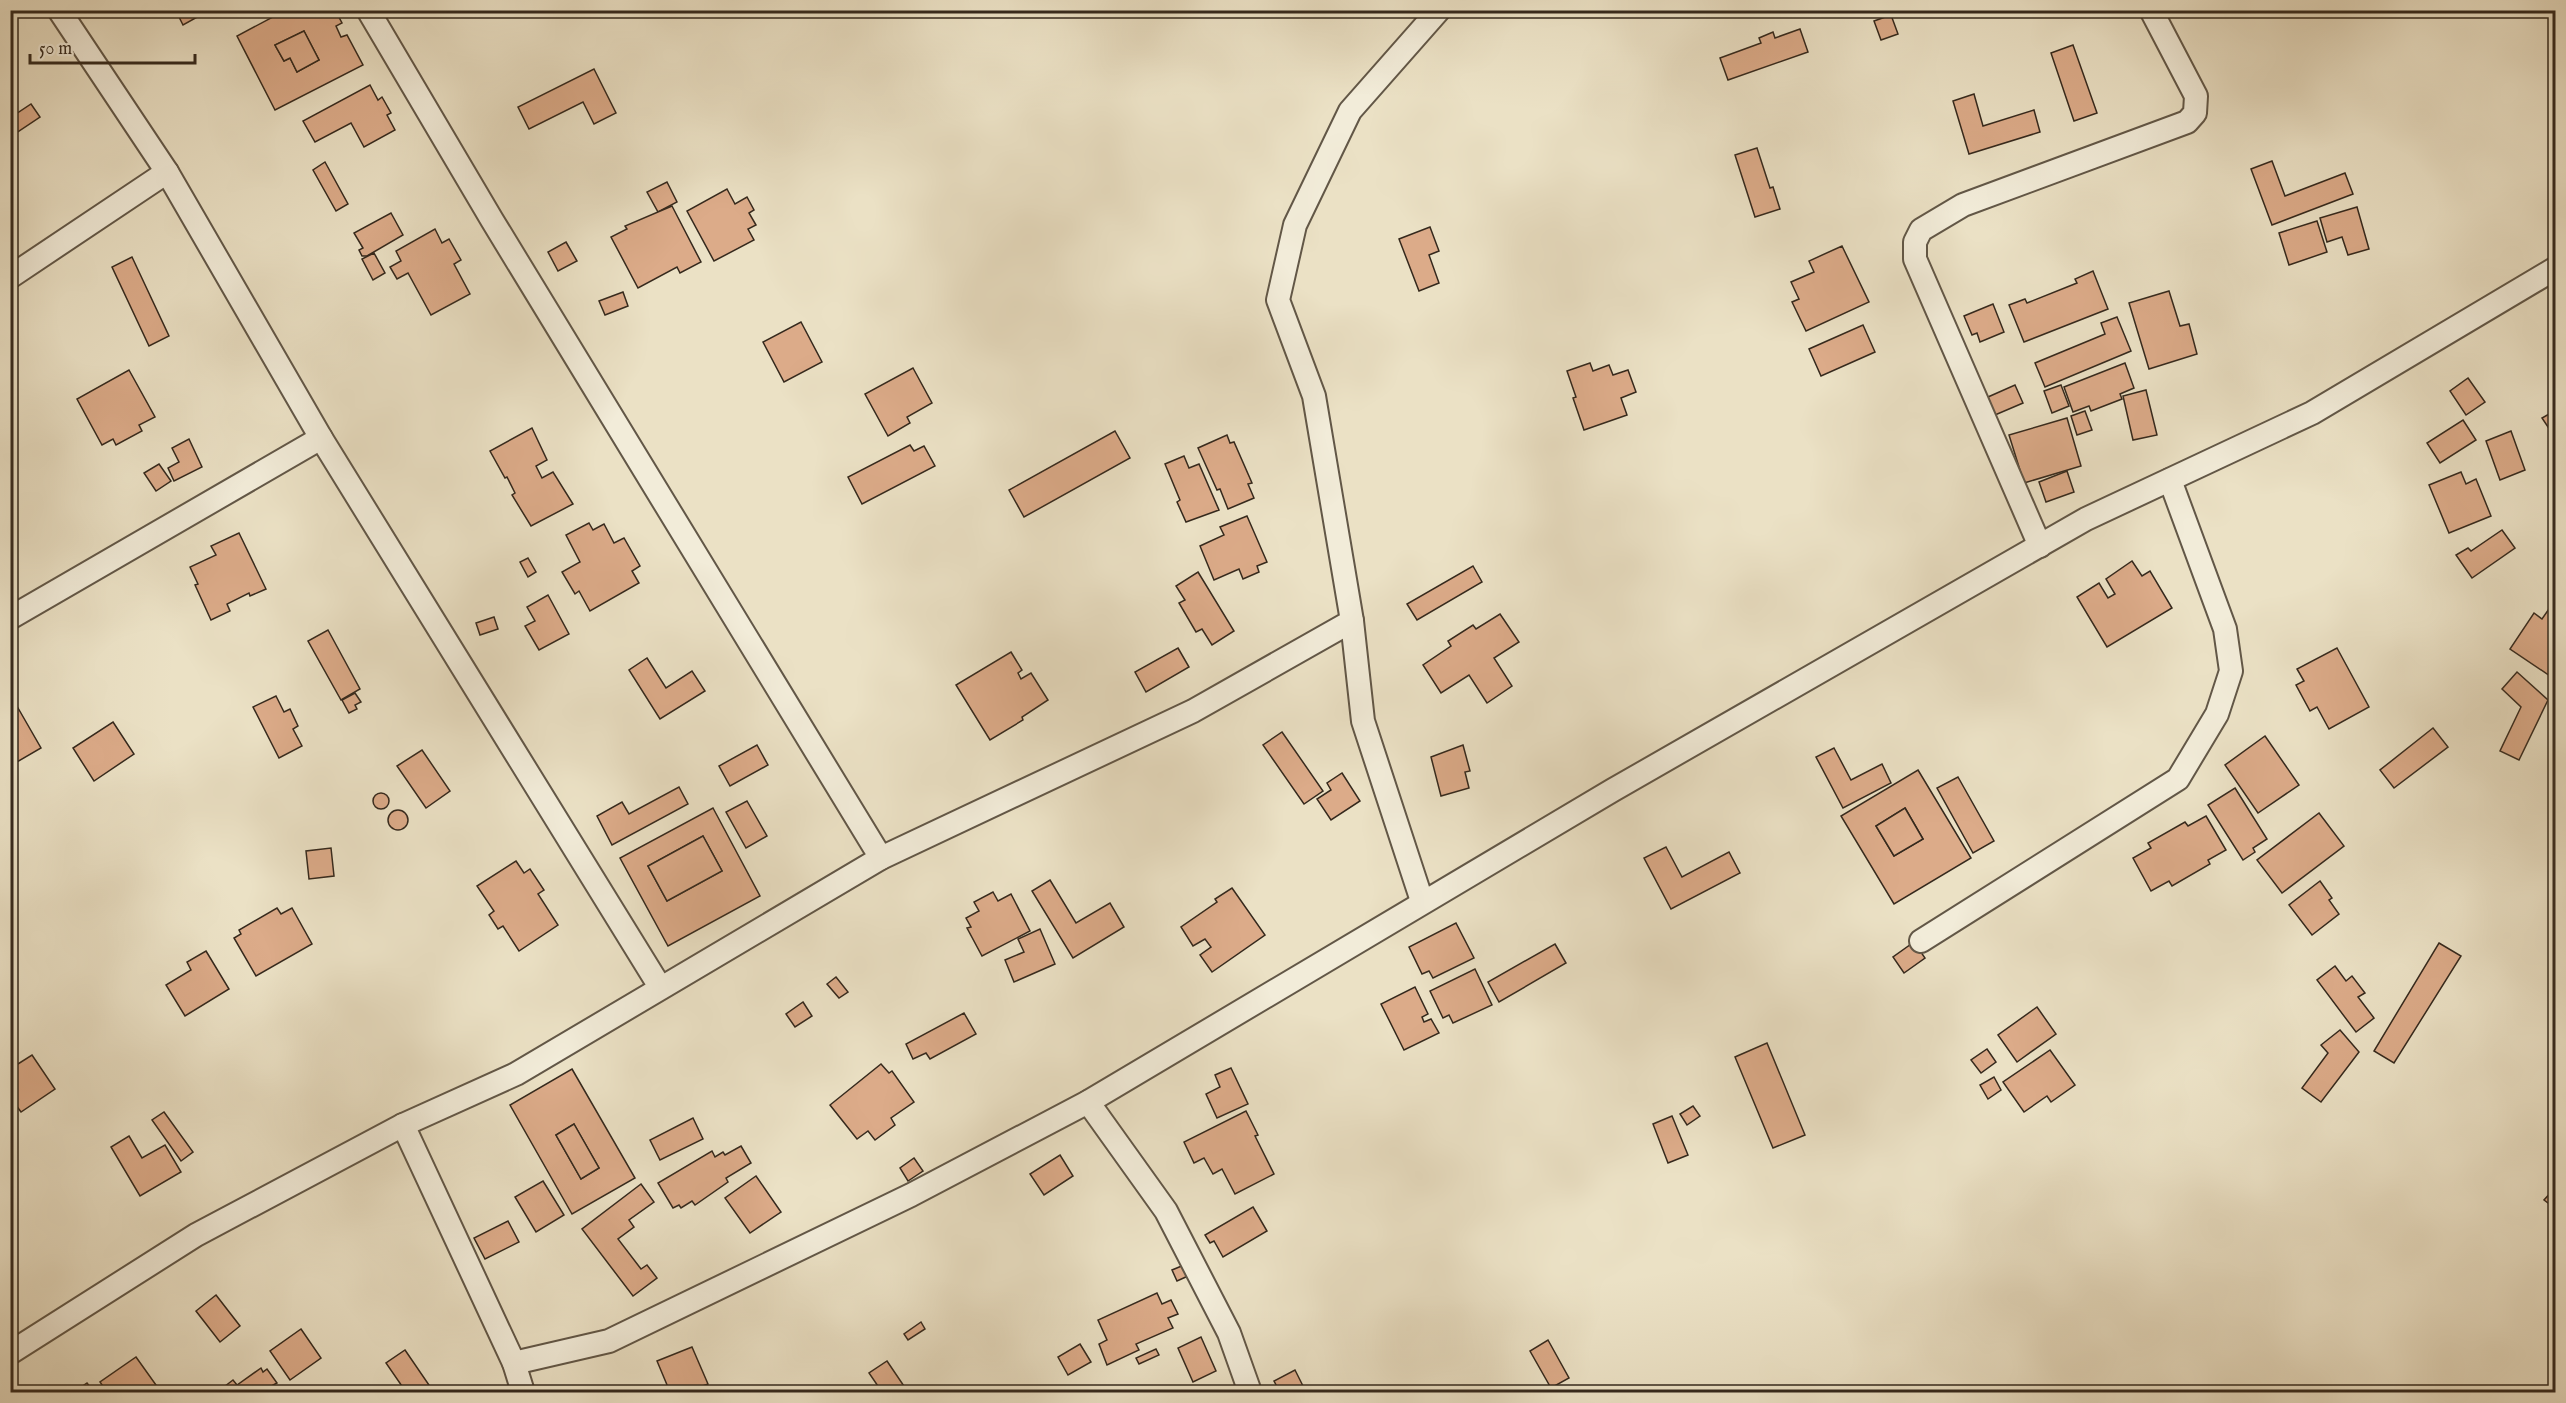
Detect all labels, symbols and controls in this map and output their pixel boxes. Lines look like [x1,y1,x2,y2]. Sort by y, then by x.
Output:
scale bar [30,27,195,65]
text: 50 m [39,38,72,61]

